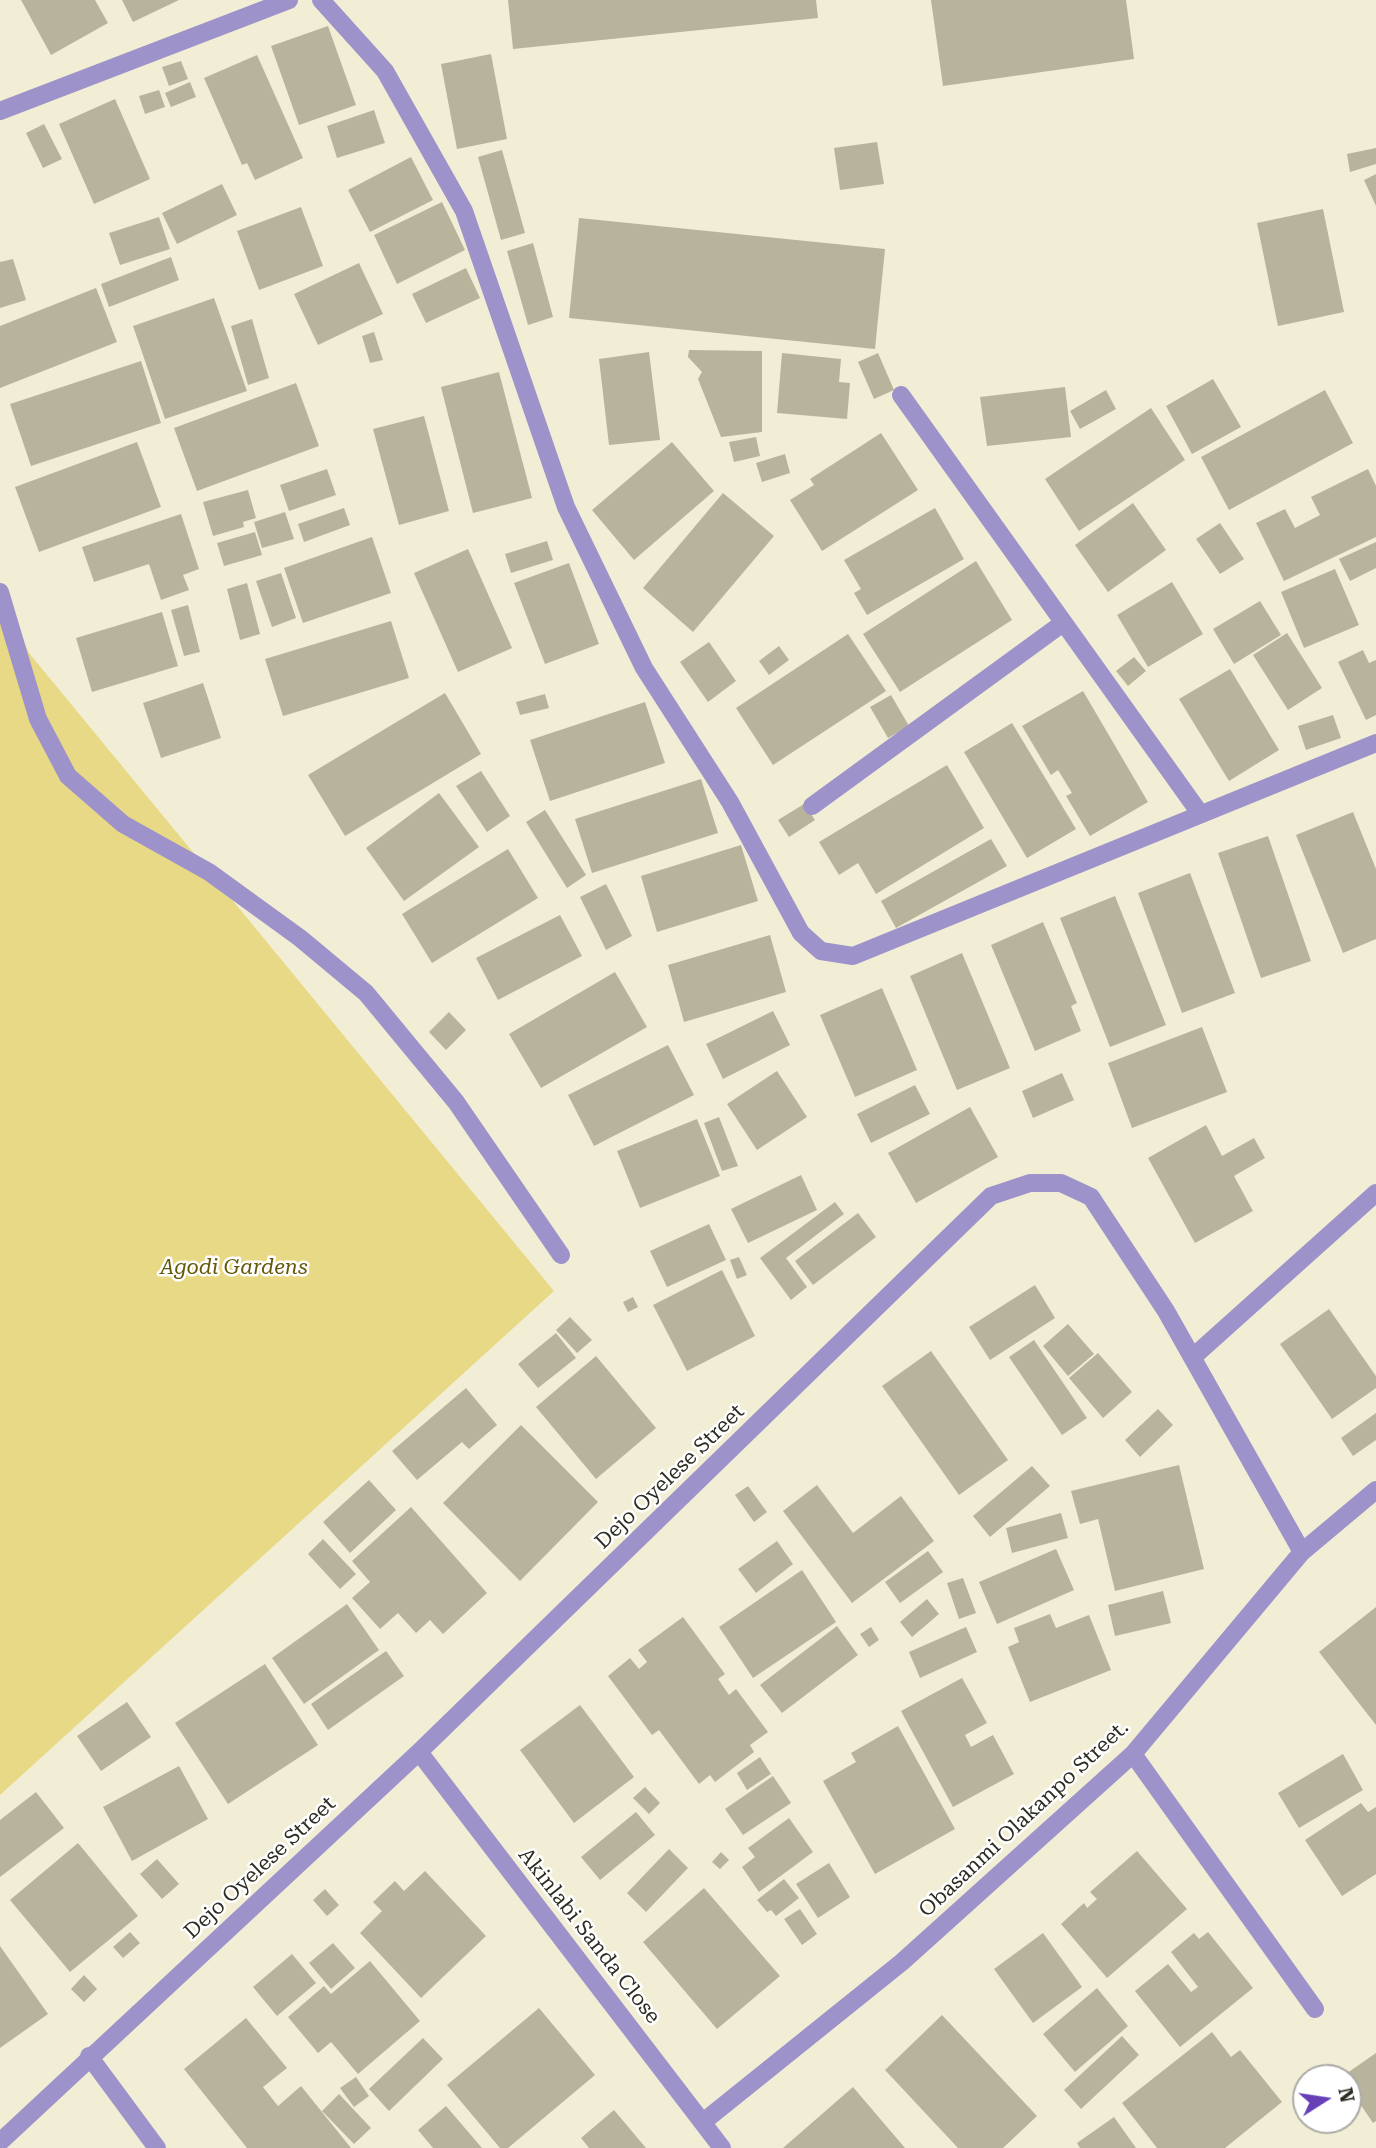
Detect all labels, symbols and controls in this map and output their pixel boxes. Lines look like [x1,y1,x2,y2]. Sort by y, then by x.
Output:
park label: Agodi Gardens [160,1255,308,1281]
street label: Dejo Oyelese Street [590,1399,750,1555]
street label: Obasanmi Olakanpo Street. [914,1715,1134,1923]
street label: Dejo Oyelese Street [179,1791,341,1945]
street label: Akinlabi Sanda Close [513,1843,665,2029]
north arrow [1292,2064,1362,2134]
text: N [1333,2085,1359,2104]

